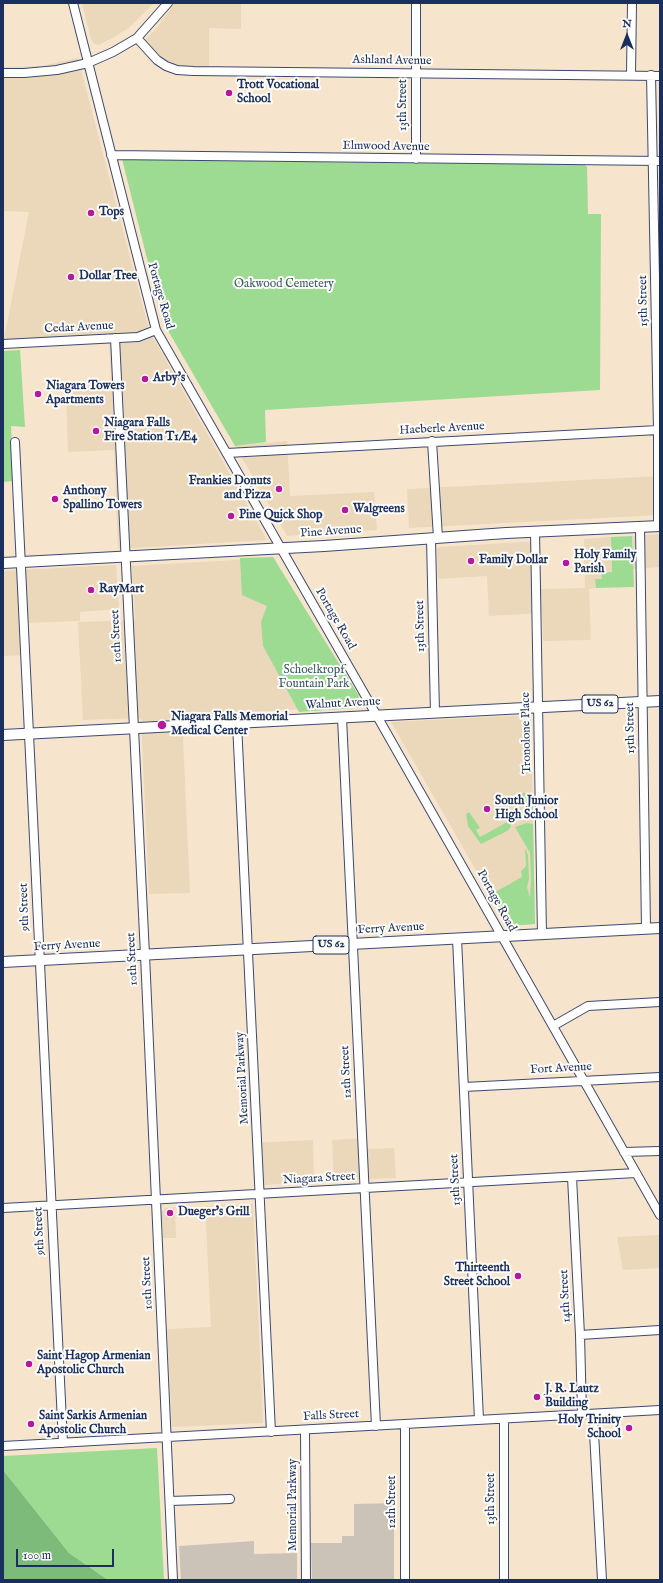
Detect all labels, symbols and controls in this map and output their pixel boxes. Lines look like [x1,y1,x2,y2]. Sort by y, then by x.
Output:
north arrow [607,16,647,56]
text: N [622,17,632,31]
street label: Ashland Avenue [352,53,432,69]
place label: Trott Vocational School [237,79,319,107]
street label: 13th Street [397,79,411,131]
marker: Trott Vocational School [224,88,234,98]
street label: Elmwood Avenue [342,139,430,155]
place label: Tops [99,206,124,220]
marker: Tops [86,208,96,218]
street label: Portage Road [144,261,176,331]
place label: Dollar Tree [79,270,137,284]
marker: Dollar Tree [66,272,76,282]
street label: 15th Street [636,275,652,327]
park label: Oakwood Cemetery [234,278,334,292]
street label: Cedar Avenue [44,319,114,337]
place label: Arby's [153,372,185,386]
marker: Arby's [140,374,150,384]
place label: Niagara Towers Apartments [46,380,125,408]
marker: Niagara Towers Apartments [33,389,43,399]
place label: Niagara Falls Fire Station T1/E4 [104,417,197,445]
street label: Haeberle Avenue [399,420,485,438]
marker: Niagara Falls Fire Station T1/E4 [91,426,101,436]
place label: Frankies Donuts and Pizza [189,475,271,503]
marker: Frankies Donuts and Pizza [274,484,284,494]
place label: Anthony Spallino Towers [63,485,142,513]
marker: Anthony Spallino Towers [50,494,60,504]
place label: Walgreens [353,503,405,517]
marker: Walgreens [340,505,350,515]
place label: Pine Quick Shop [239,509,323,523]
marker: Pine Quick Shop [226,511,236,521]
street label: Pine Avenue [300,523,362,541]
place label: Holy Family Parish [574,549,636,577]
place label: Family Dollar [479,554,548,568]
marker: Family Dollar [466,556,476,566]
marker: Holy Family Parish [561,558,571,568]
place label: RayMart [99,583,144,597]
marker: RayMart [86,585,96,595]
street label: Portage Road [312,586,358,652]
street label: 13th Street [413,600,429,652]
street label: 10th Street [108,609,126,663]
park label: Schoelkropf Fountain Park [279,664,349,692]
street label: Tronolone Place [519,692,535,774]
street label: Walnut Avenue [305,695,381,713]
road number: US 62 [582,695,618,713]
street label: 15th Street [623,702,639,754]
place label: Niagara Falls Memorial Medical Center [171,711,288,739]
marker: Niagara Falls Memorial Medical Center [156,719,168,731]
place label: South Junior High School [495,795,558,823]
marker: South Junior High School [482,804,492,814]
street label: Portage Road [473,868,519,934]
street label: 9th Street [17,883,33,931]
street label: Ferry Avenue [357,920,425,938]
street label: 10th Street [124,932,142,986]
road number: US 62 [313,936,349,954]
street label: Ferry Avenue [33,937,101,955]
street label: Memorial Parkway [233,1031,253,1125]
street label: 12th Street [338,1045,356,1099]
street label: Fort Avenue [530,1060,592,1078]
street label: 13th Street [447,1154,465,1206]
street label: Niagara Street [282,1170,356,1188]
place label: Dueger's Grill [178,1206,250,1220]
street label: 9th Street [32,1207,48,1255]
marker: Dueger's Grill [165,1208,175,1218]
street label: 10th Street [139,1256,157,1310]
place label: Thirteenth Street School [444,1262,510,1290]
street label: 14th Street [557,1269,575,1323]
marker: Thirteenth Street School [513,1271,523,1281]
place label: Saint Hagop Armenian Apostolic Church [37,1350,151,1378]
marker: Saint Hagop Armenian Apostolic Church [24,1359,34,1369]
place label: J. R. Lautz Building [545,1383,599,1411]
marker: J. R. Lautz Building [532,1392,542,1402]
street label: Falls Street [303,1407,359,1425]
place label: Saint Sarkis Armenian Apostolic Church [39,1410,147,1438]
place label: Holy Trinity School [558,1414,621,1442]
marker: Saint Sarkis Armenian Apostolic Church [26,1419,36,1429]
marker: Holy Trinity School [624,1423,634,1433]
street label: Memorial Parkway [287,1459,301,1551]
street label: 13th Street [485,1473,499,1525]
street label: 12th Street [386,1475,400,1529]
scale bar [18,1541,116,1567]
text: 100 m [23,1548,51,1563]

